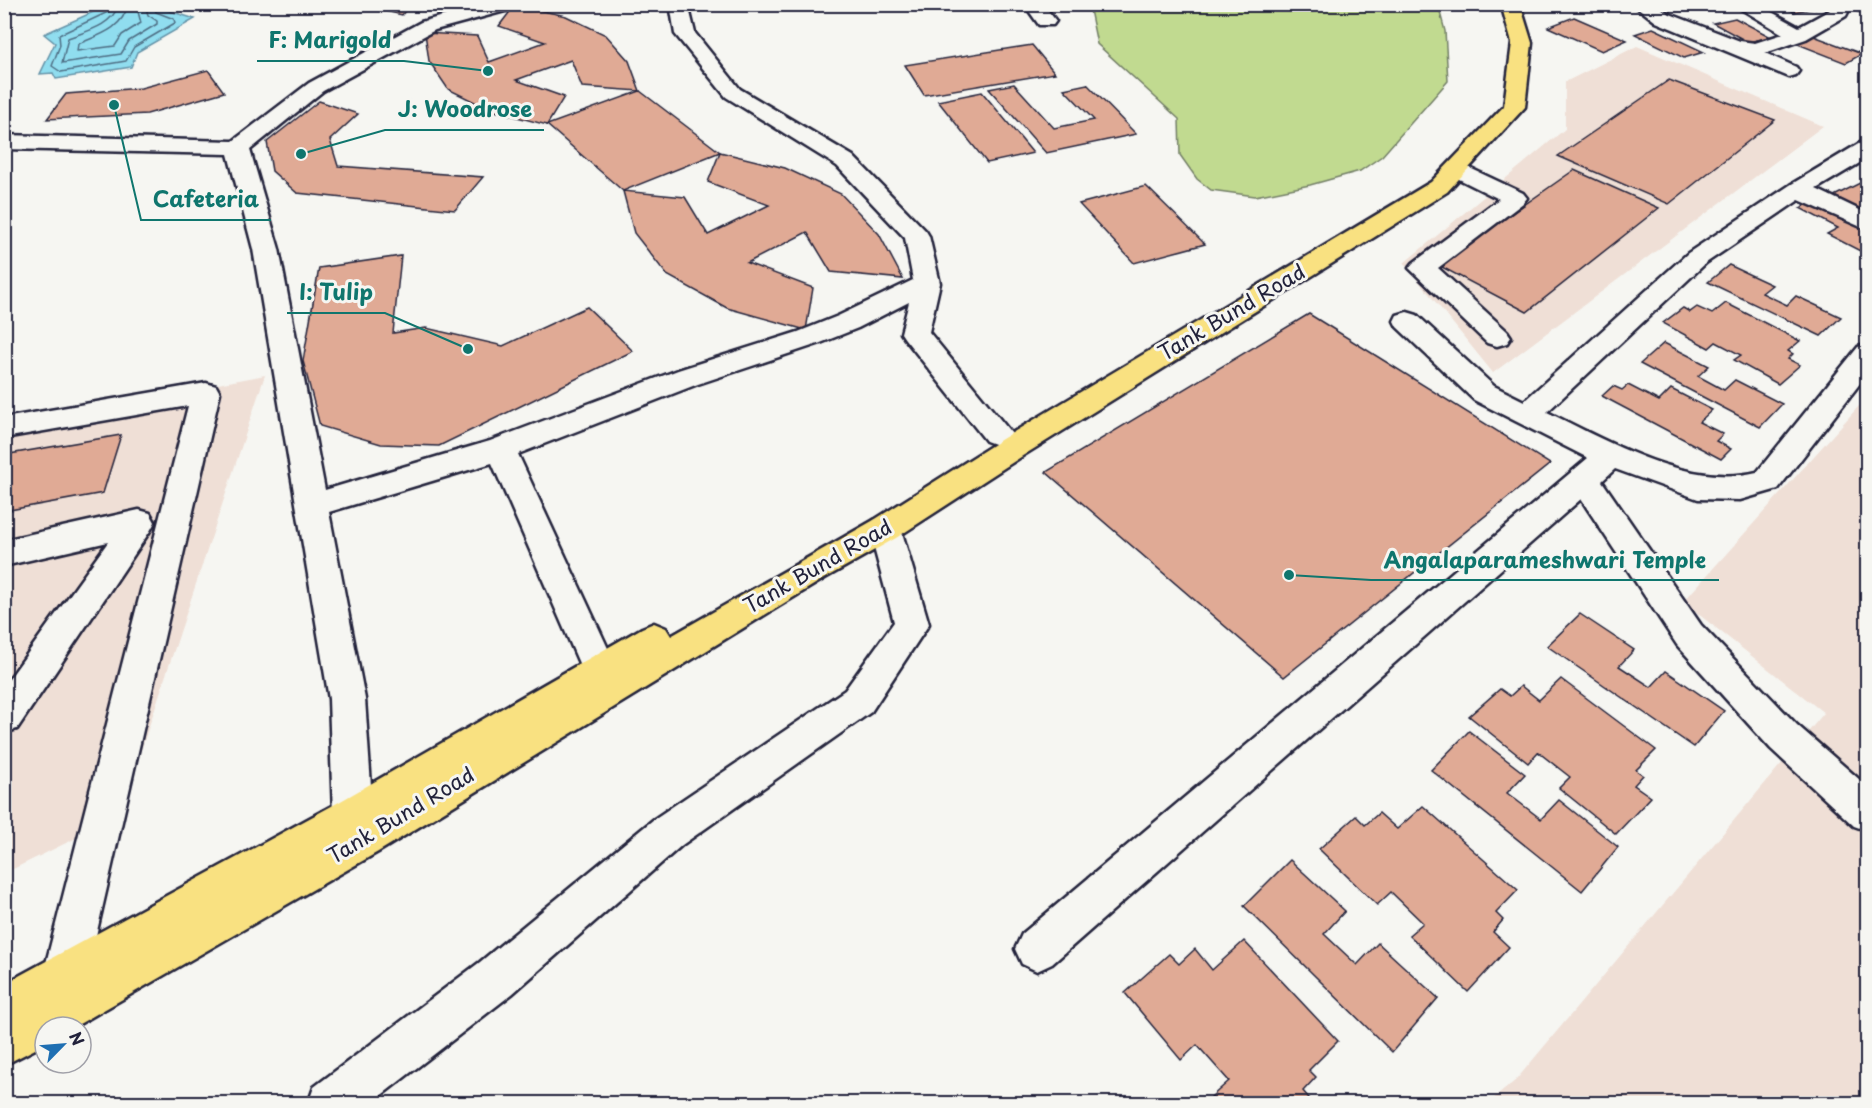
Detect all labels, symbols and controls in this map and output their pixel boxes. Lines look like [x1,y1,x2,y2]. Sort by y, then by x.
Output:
callout: F: Marigold [257,21,404,61]
text: F: Marigold [269,22,391,55]
callout: J: Woodrose [385,90,544,130]
text: J: Woodrose [398,91,532,124]
callout: Cafeteria [141,180,271,220]
text: Cafeteria [153,181,260,214]
street label: Tank Bund Road [1151,255,1311,368]
callout: I: Tulip [287,273,385,313]
text: I: Tulip [299,274,373,307]
street label: Tank Bund Road [737,510,897,621]
callout: Angalaparameshwari Temple [1371,540,1719,580]
text: Angalaparameshwari Temple [1384,542,1706,575]
street label: Tank Bund Road [320,758,480,871]
north arrow [33,1015,93,1075]
text: N [64,1027,91,1049]

